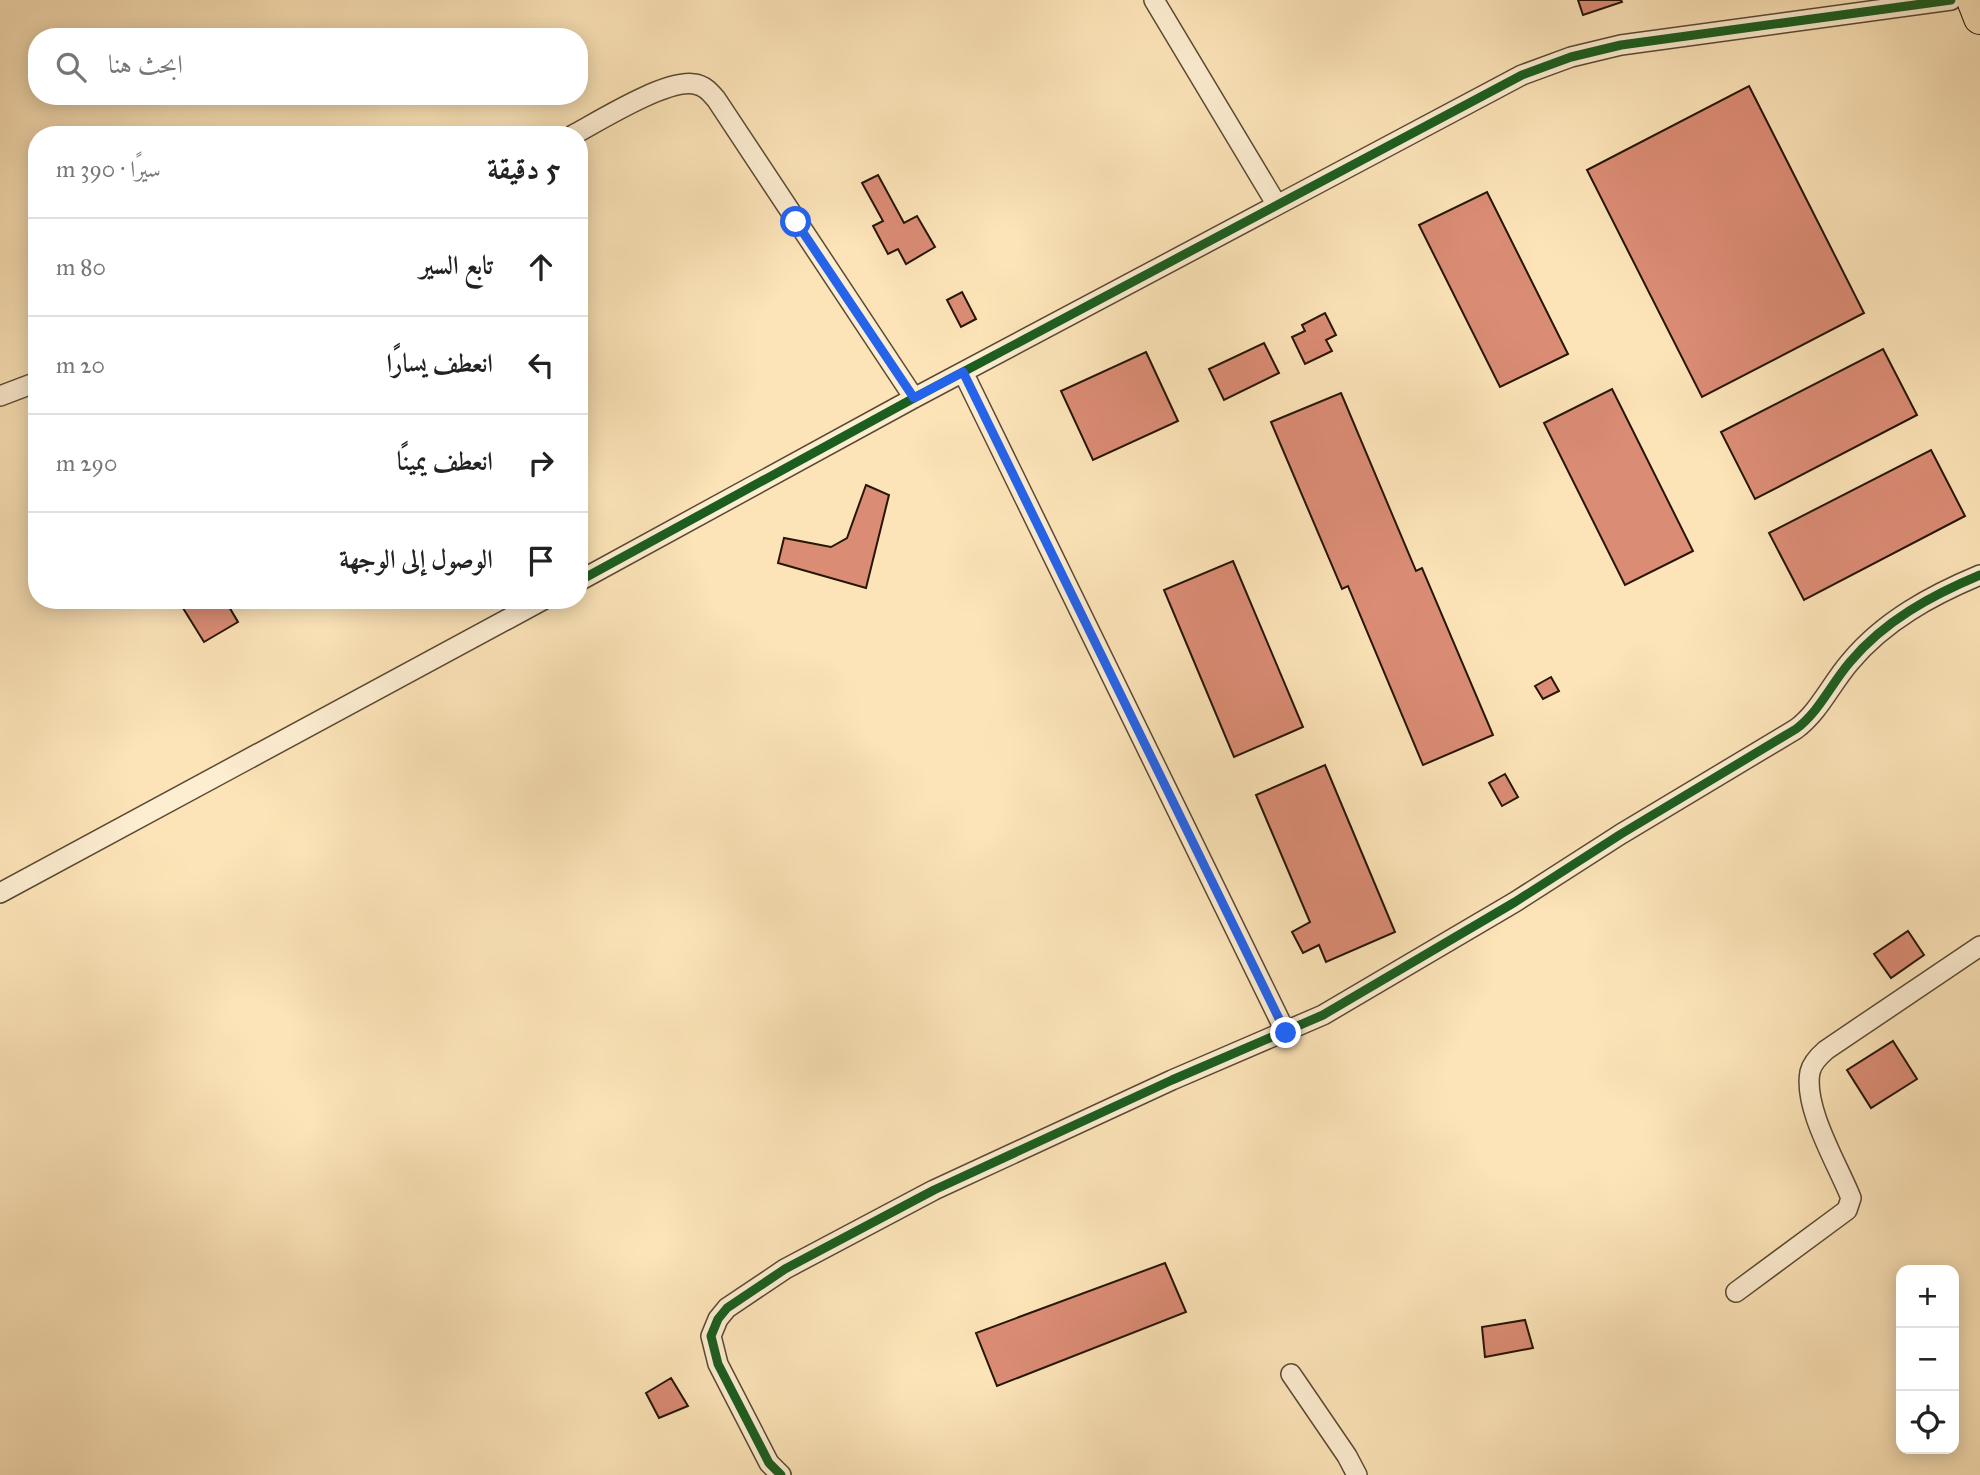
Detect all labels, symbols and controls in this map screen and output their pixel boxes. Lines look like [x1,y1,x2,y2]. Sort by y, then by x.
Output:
search box [28,28,588,105]
icon: search [52,48,90,86]
text: ابحث هنا [108,48,183,80]
text: 5 دقيقة [487,151,560,187]
text: سيرًا · 390 m [56,155,161,183]
route start [780,206,811,237]
icon: ahead [522,248,560,286]
text: تابع السير [420,249,493,281]
text: 80 m [56,253,106,281]
icon: left [522,346,560,384]
text: انعطف يسارًا [386,347,493,379]
text: 20 m [56,351,105,379]
icon: right [522,444,560,482]
text: انعطف يمينًا [397,445,493,477]
text: 290 m [56,449,117,477]
icon: arrive [522,542,560,580]
text: الوصول إلى الوجهة [339,543,493,575]
route end [1270,1017,1301,1048]
map controls [1896,1265,1959,1454]
button: + [1896,1265,1959,1328]
button: − [1896,1328,1959,1391]
button: locate [1896,1391,1959,1454]

